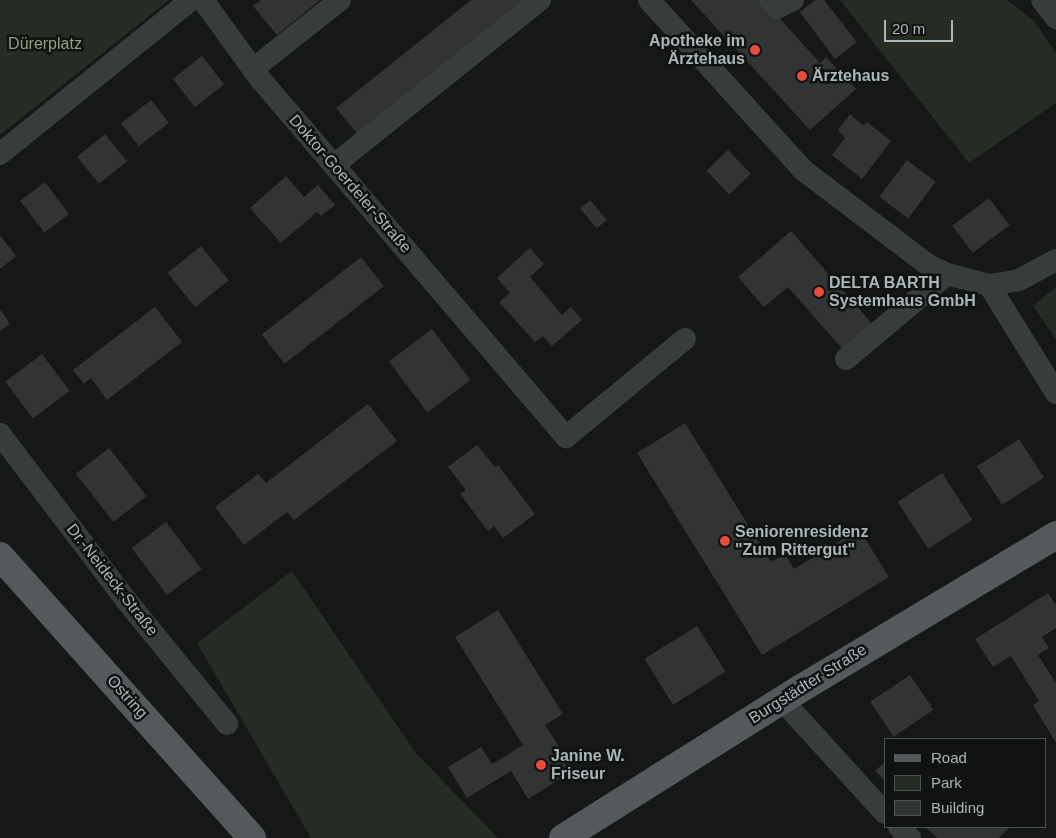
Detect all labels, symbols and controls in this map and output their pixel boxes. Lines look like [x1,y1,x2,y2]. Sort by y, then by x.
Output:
scale bar [886,10,955,42]
text: 20 m [892,20,925,37]
place label: Apotheke im Ärztehaus [649,31,745,69]
park label: Dürerplatz [8,34,82,54]
marker: Apotheke im Ärztehaus [749,44,761,56]
place label: Ärztehaus [812,66,889,86]
marker: Ärztehaus [796,70,808,82]
street label: Doktor-Goerdeler-Straße [285,111,415,257]
place label: DELTA BARTH Systemhaus GmbH [829,273,976,311]
marker: DELTA BARTH Systemhaus GmbH [813,286,825,298]
street label: Dr.-Neideck-Straße [62,520,162,640]
place label: Seniorenresidenz "Zum Rittergut" [735,522,868,560]
marker: Seniorenresidenz "Zum Rittergut" [719,535,731,547]
street label: Burgstädter Straße [746,640,870,728]
street label: Ostring [103,671,151,723]
legend [884,738,1046,828]
place label: Janine W. Friseur [551,746,625,784]
text: Road [931,749,967,766]
marker: Janine W. Friseur [535,759,547,771]
text: Park [931,774,962,791]
text: Building [931,799,984,816]

